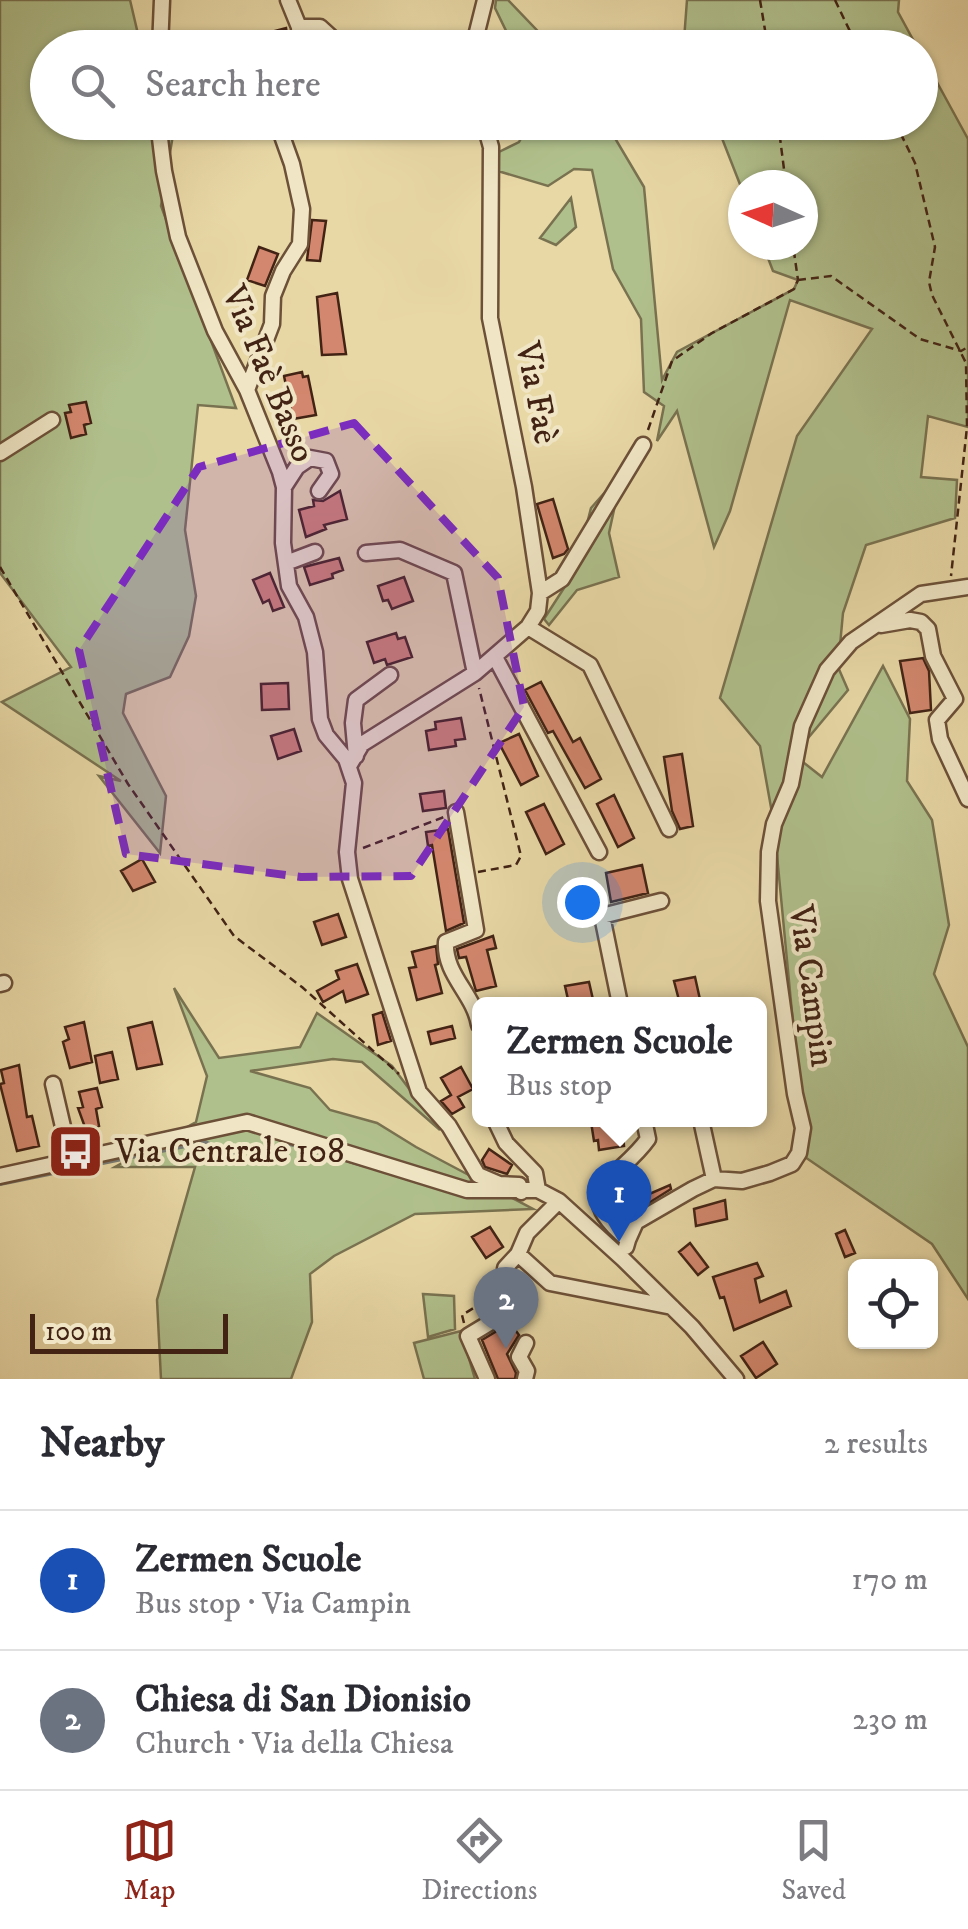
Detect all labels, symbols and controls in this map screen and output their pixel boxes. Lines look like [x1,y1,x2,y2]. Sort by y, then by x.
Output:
search box [30,30,938,140]
icon: search [65,58,120,113]
text: Search here [145,61,321,109]
north arrow [728,170,818,260]
street label: Via Faè Basso [211,278,325,469]
street label: Via Faè [504,337,567,448]
your location [557,877,608,928]
street label: Via Campin [778,901,844,1070]
popup [472,997,767,1127]
text: Zermen Scuole [506,1018,733,1066]
text: Bus stop [506,1066,612,1106]
bus stop icon: Via Centrale 108 [46,1122,106,1182]
place label: Via Centrale 108 [114,1130,345,1174]
pin: 1 [586,1160,652,1242]
map controls [848,1259,938,1349]
button: locate [848,1259,938,1349]
pin: 2 [474,1266,538,1349]
scale bar [30,1309,228,1354]
text: 100 m [45,1314,112,1349]
text: Nearby [40,1418,164,1470]
text: 2 results [824,1424,928,1464]
text: Zermen Scuole [135,1536,361,1584]
text: 1 [67,1560,78,1600]
text: 170 m [851,1560,928,1600]
text: Bus stop · Via Campin [135,1584,411,1624]
text: Chiesa di San Dionisio [135,1676,471,1724]
text: 2 [65,1700,80,1740]
text: 230 m [852,1700,928,1740]
text: Church · Via della Chiesa [135,1724,454,1764]
tab: Map [122,1813,177,1908]
tab: Directions [421,1813,537,1908]
tab: Saved [782,1813,846,1908]

